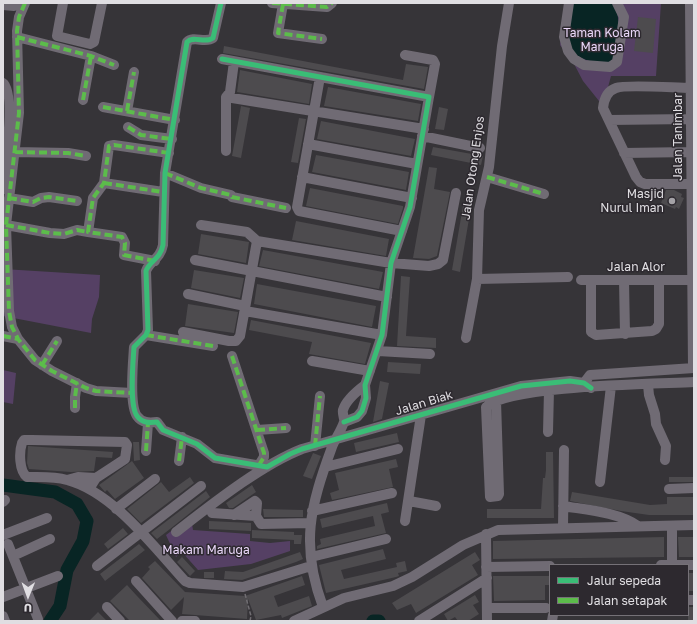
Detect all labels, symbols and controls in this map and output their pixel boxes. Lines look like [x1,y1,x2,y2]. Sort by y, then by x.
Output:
park label: Taman Kolam Maruga [563,26,641,54]
street label: Jalan Tanimbar [671,93,685,181]
street label: Jalan Otong Enjos [459,115,487,221]
place label: Masjid Nurul Iman [600,187,664,215]
marker: Masjid Nurul Iman [667,196,677,206]
street label: Jalan Alor [607,260,665,274]
street label: Jalan Biak [394,387,454,419]
park label: Makam Maruga [162,543,250,557]
legend [549,564,689,616]
text: Jalur sepeda [587,573,661,588]
north arrow [8,576,48,616]
text: Jalan setapak [587,593,667,608]
text: U [24,602,32,615]

